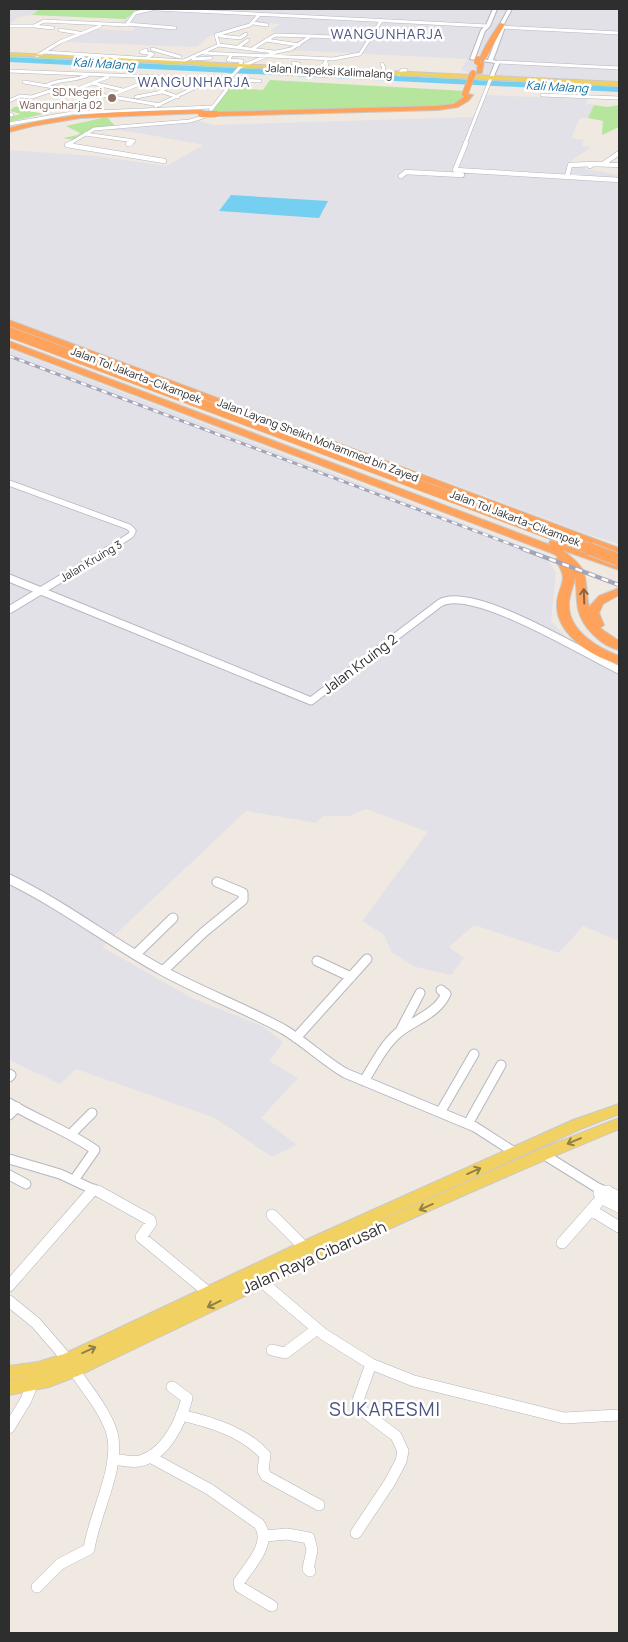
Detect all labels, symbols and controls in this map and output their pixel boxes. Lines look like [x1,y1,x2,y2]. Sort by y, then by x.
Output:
district label: WANGUNHARJA [330,24,444,43]
water label: Kali Malang [72,53,136,74]
street label: Jalan Inspeksi Kalimalang [265,60,393,81]
district label: WANGUNHARJA [137,72,251,91]
water label: Kali Malang [525,76,589,97]
place label: SD Negeri Wangunharja 02 [19,84,102,112]
marker: SD Negeri Wangunharja 02 [106,92,118,104]
street label: Jalan Tol Jakarta–Cikampek [69,343,204,407]
street label: Jalan Layang Sheikh Mohammed bin Zayed [215,394,421,485]
street label: Jalan Tol Jakarta–Cikampek [448,486,583,550]
street label: Jalan Kruing 3 [57,536,124,585]
one-way arrow [579,588,588,604]
street label: Jalan Kruing 2 [319,629,401,698]
one-way arrow [567,1136,582,1146]
one-way arrow [466,1165,481,1175]
one-way arrow [419,1202,434,1212]
street label: Jalan Raya Cibarusah [238,1215,390,1299]
one-way arrow [207,1299,222,1309]
one-way arrow [81,1345,96,1355]
district label: SUKARESMI [329,1396,441,1422]

